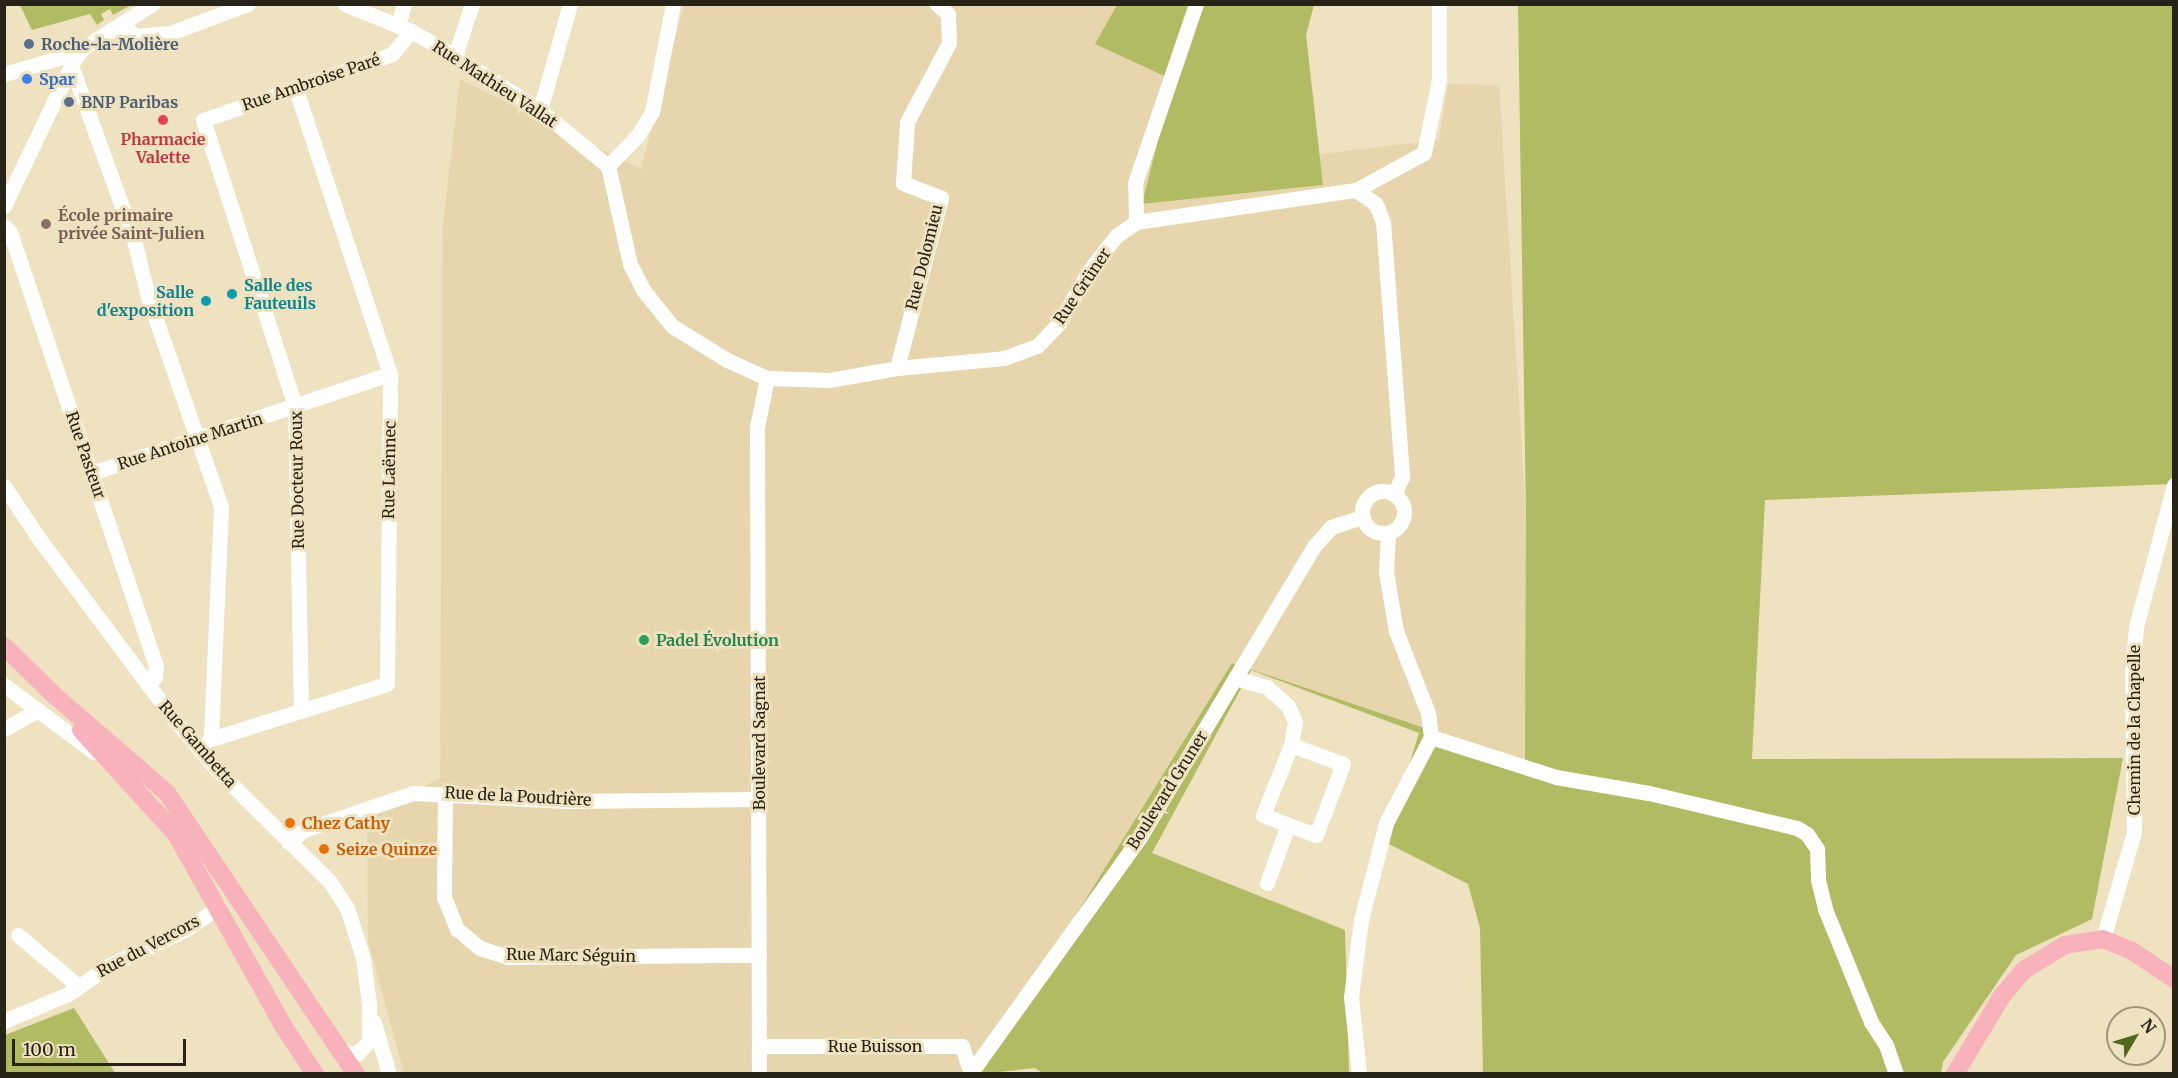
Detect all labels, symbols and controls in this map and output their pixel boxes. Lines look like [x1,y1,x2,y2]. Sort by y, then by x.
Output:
place label: Roche-la-Molière [41,34,179,54]
marker: Roche-la-Molière [22,37,36,51]
street label: Rue Mathieu Vallat [429,37,561,131]
street label: Rue Ambroise Paré [240,49,382,115]
place label: Spar [39,69,75,89]
marker: Spar [20,72,34,86]
place label: BNP Paribas [81,92,178,112]
marker: BNP Paribas [62,95,76,109]
marker: Pharmacie Valette [156,113,170,127]
place label: Pharmacie Valette [121,129,205,167]
street label: Rue Dolomieu [902,202,946,312]
place label: École primaire privée Saint-Julien [58,205,205,243]
marker: École primaire privée Saint-Julien [39,217,53,231]
street label: Rue Grüner [1050,244,1114,328]
place label: Salle des Fauteuils [244,275,316,313]
place label: Salle d'exposition [97,282,194,320]
marker: Salle des Fauteuils [225,287,239,301]
marker: Salle d'exposition [199,294,213,308]
street label: Rue Antoine Martin [115,408,265,474]
street label: Rue Pasteur [62,409,110,501]
street label: Rue Docteur Roux [286,411,308,549]
street label: Rue Laënnec [379,421,399,519]
place label: Padel Évolution [656,630,779,650]
marker: Padel Évolution [637,633,651,647]
street label: Chemin de la Chapelle [2124,645,2144,815]
street label: Boulevard Sagnat [749,675,769,811]
street label: Rue Gambetta [155,697,241,791]
street label: Boulevard Gruner [1123,727,1211,853]
street label: Rue de la Poudrière [444,783,592,809]
place label: Chez Cathy [302,813,390,833]
marker: Chez Cathy [283,816,297,830]
place label: Seize Quinze [336,839,437,859]
marker: Seize Quinze [317,842,331,856]
street label: Rue du Vercors [93,911,203,981]
street label: Rue Marc Séguin [506,944,636,966]
north arrow [2106,1006,2166,1066]
text: N [2137,1015,2160,1037]
scale bar [15,1027,189,1065]
street label: Rue Buisson [828,1036,922,1056]
text: 100 m [23,1038,76,1061]

